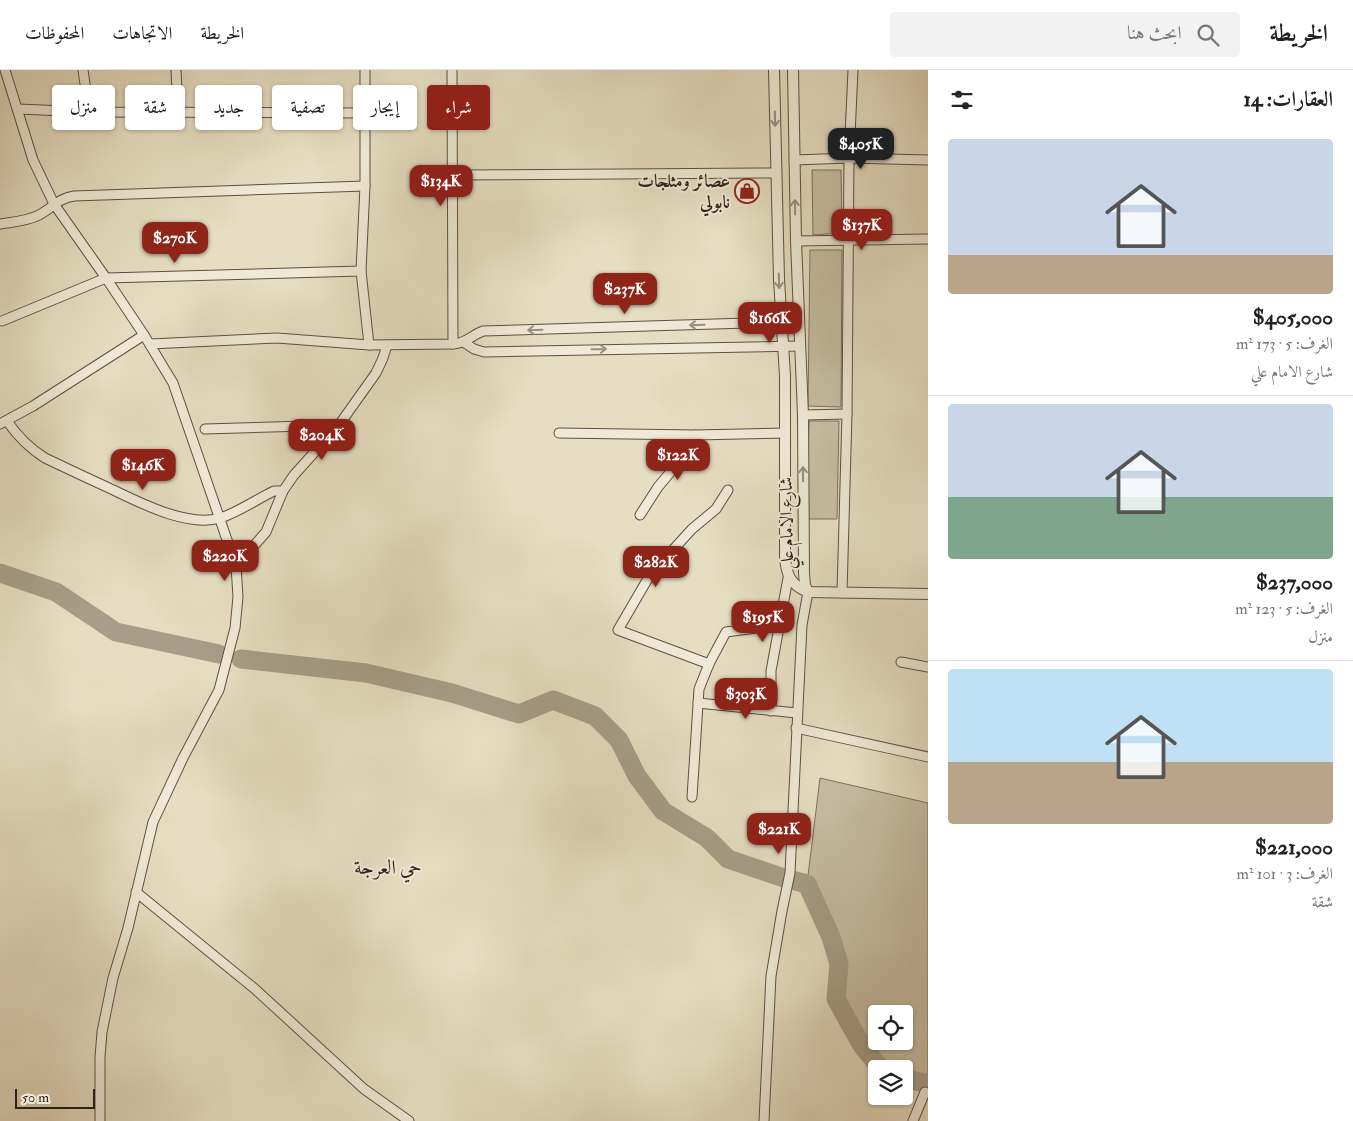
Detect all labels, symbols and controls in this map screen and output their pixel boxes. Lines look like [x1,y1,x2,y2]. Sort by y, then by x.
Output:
search box [890,12,1240,57]
text: الخريطة [1270,18,1328,49]
text: ابحث هنا [1127,21,1182,45]
icon: search [1194,21,1222,49]
text: المحفوظات [25,22,84,45]
text: الاتجاهات [112,22,172,45]
text: الخريطة [200,22,244,45]
chip: منزل [52,85,115,130]
chip: شقة [125,85,185,130]
chip: جديد [195,85,262,130]
chip: تصفية [272,85,343,130]
chip: إيجار [353,85,417,130]
chip: شراء [427,85,490,130]
icon: filters [948,86,976,114]
text: العقارات: 14 [1244,86,1333,113]
one-way arrow [770,110,780,126]
pin: $405K [826,128,896,170]
text: $405K [839,134,883,154]
pin: $134K [406,164,476,207]
place label: عصائر ومثلجات نابولي [637,170,730,217]
text: $134K [421,171,461,191]
icon: home [1096,171,1186,261]
shop icon: عصائر ومثلجات نابولي [734,178,760,204]
one-way arrow [790,199,800,215]
pin: $137K [827,208,897,251]
text: $137K [842,215,882,235]
pin: $270K [140,222,210,264]
text: $270K [153,228,197,248]
pin: $237K [590,272,660,315]
one-way arrow [774,272,784,289]
text: $237K [604,279,646,299]
pin: $166K [735,302,805,344]
text: $405,000 [1253,304,1333,331]
text: $166K [749,308,791,328]
one-way arrow [690,320,706,329]
one-way arrow [527,325,544,335]
text: الغرف: 5 · 173 m² [1236,334,1333,354]
one-way arrow [590,344,607,354]
text: شارع الامام علي [1251,362,1333,382]
pin: $204K [287,418,357,461]
text: $204K [299,425,345,445]
icon: home [1096,437,1186,527]
pin: $122K [643,438,713,481]
text: $122K [657,445,699,465]
pin: $146K [108,448,178,491]
text: $146K [122,455,164,475]
one-way arrow [798,466,808,482]
street label: شارع الامام علي [775,476,804,569]
pin: $220K [190,540,260,582]
text: $220K [203,546,247,566]
pin: $282K [621,546,691,588]
text: $282K [634,552,678,572]
text: $237,000 [1256,569,1333,596]
text: الغرف: 5 · 123 m² [1235,599,1333,619]
pin: $195K [728,600,798,643]
text: $195K [742,607,784,627]
text: منزل [1308,627,1333,647]
pin: $303K [711,678,781,720]
text: $303K [726,684,766,704]
icon: home [1096,702,1186,792]
pin: $221K [744,812,814,855]
text: $221K [758,819,800,839]
text: $221,000 [1255,834,1333,861]
district label: حي العرجة [354,855,422,883]
text: الغرف: 3 · 101 m² [1237,864,1333,884]
text: شقة [1312,892,1333,912]
map controls [868,1005,913,1105]
button: locate [868,1005,913,1050]
button: layers [868,1060,913,1105]
scale bar [15,1086,95,1109]
text: 50 m [22,1089,49,1106]

